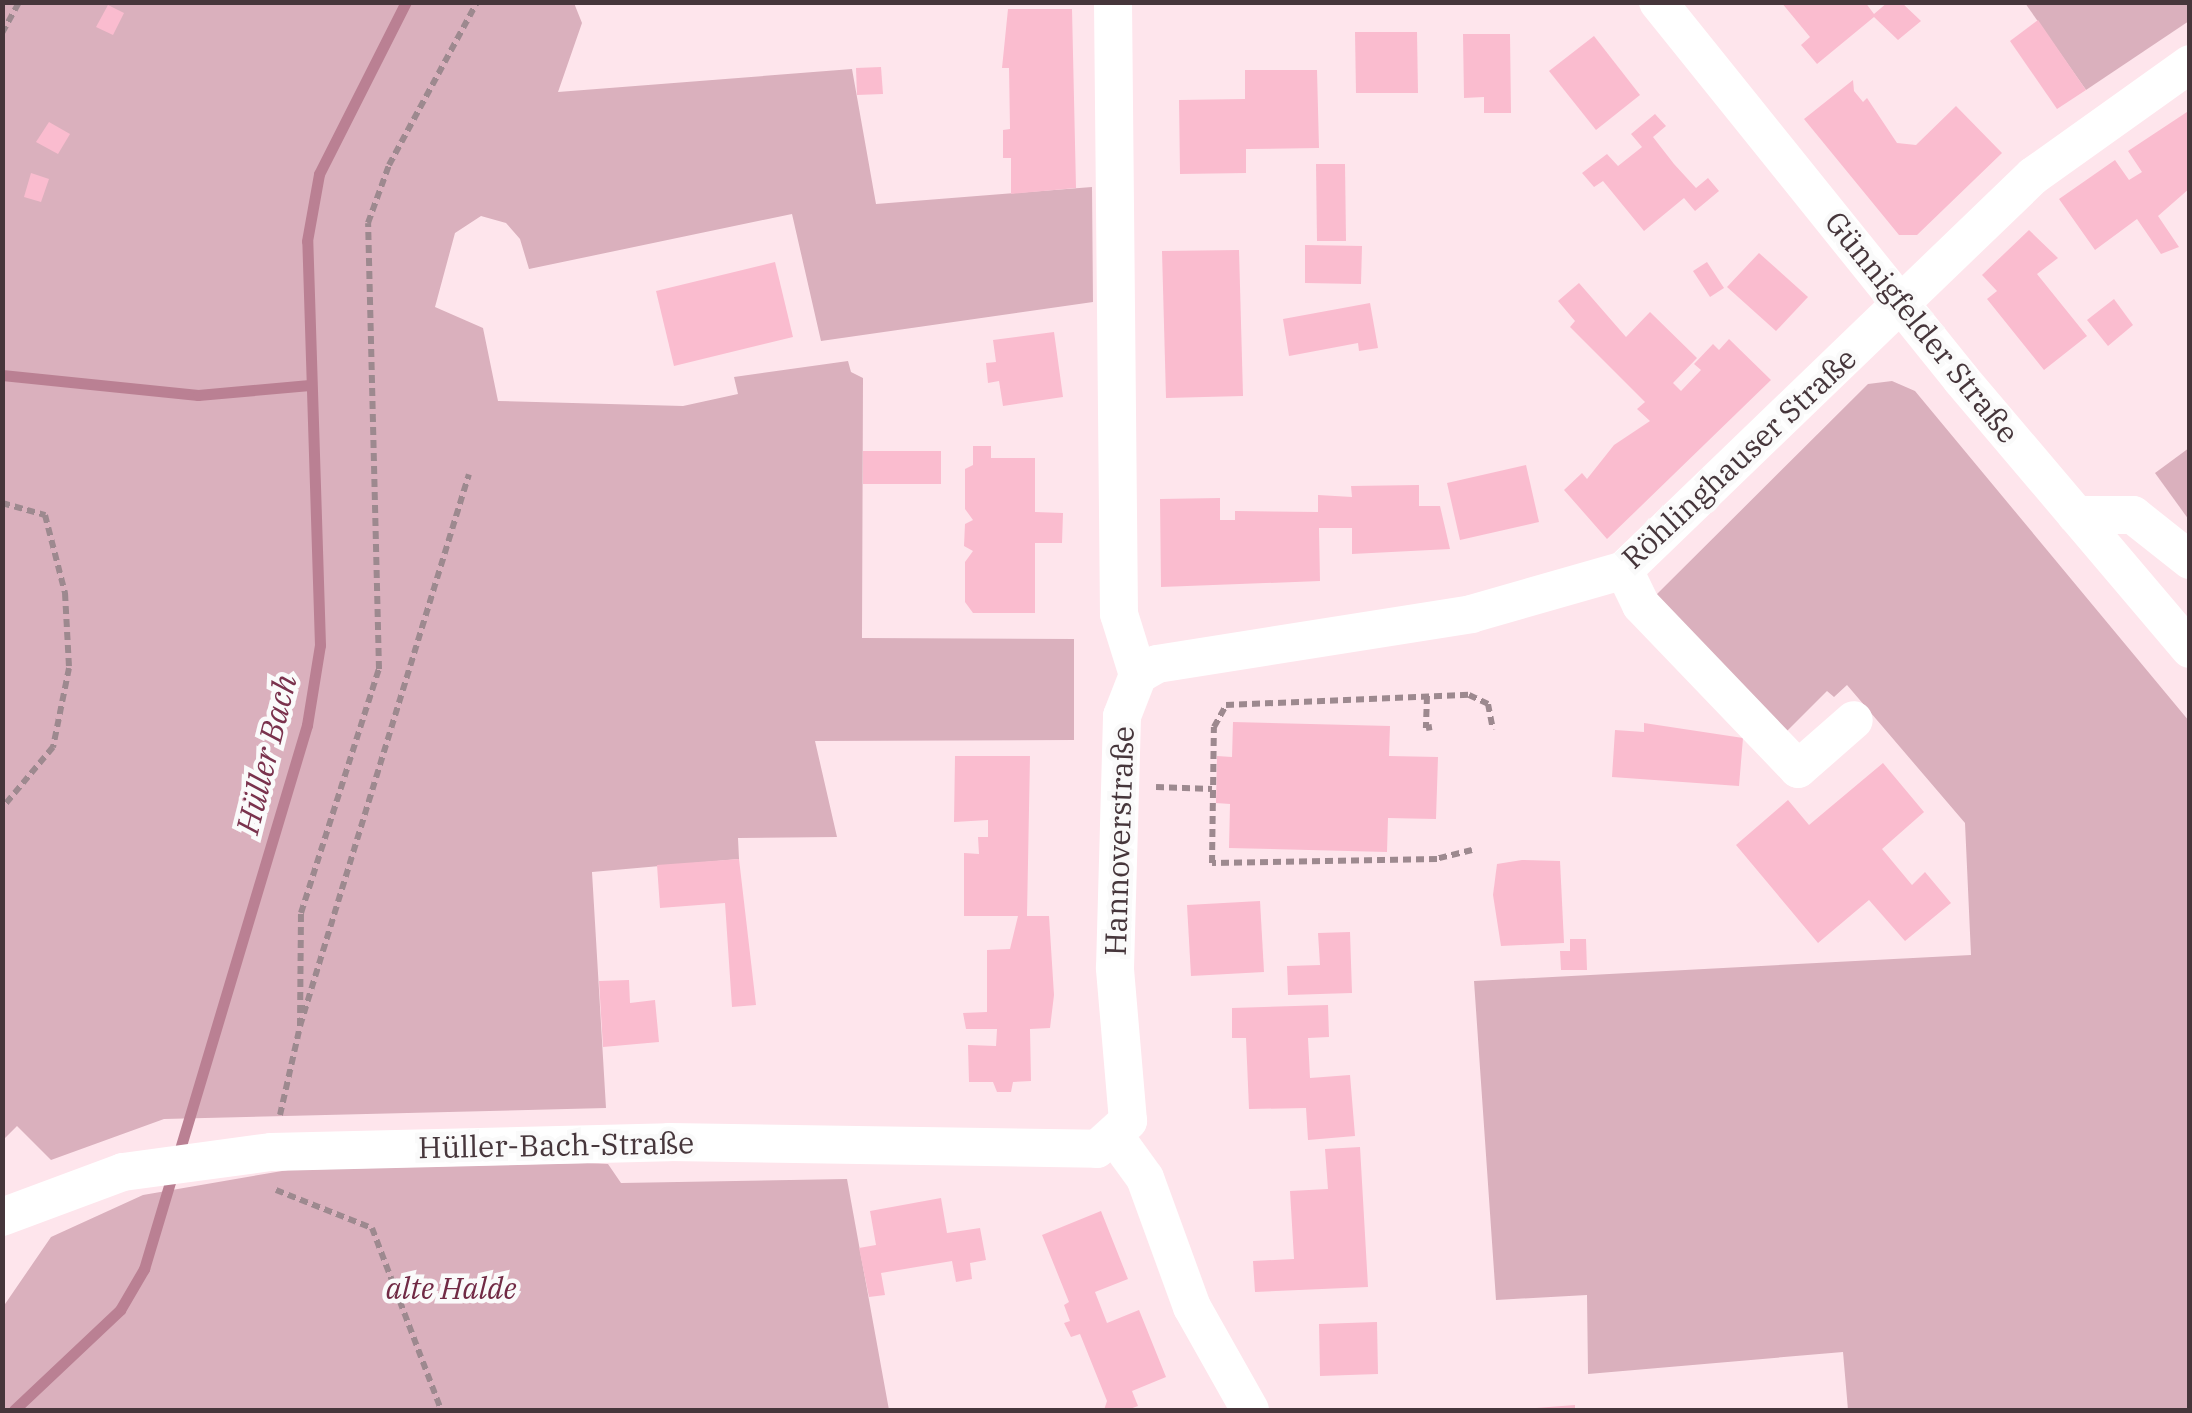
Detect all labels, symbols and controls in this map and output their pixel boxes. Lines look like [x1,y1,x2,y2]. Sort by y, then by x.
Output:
street label: Günnigfelder Straße [1818,204,2026,450]
street label: Röhlinghauser Straße [1614,340,1864,576]
water label: Hüller Bach [228,670,304,838]
street label: Hannoverstraße [1097,725,1141,957]
street label: Hüller-Bach-Straße [418,1125,694,1165]
park label: alte Halde [385,1270,517,1306]

